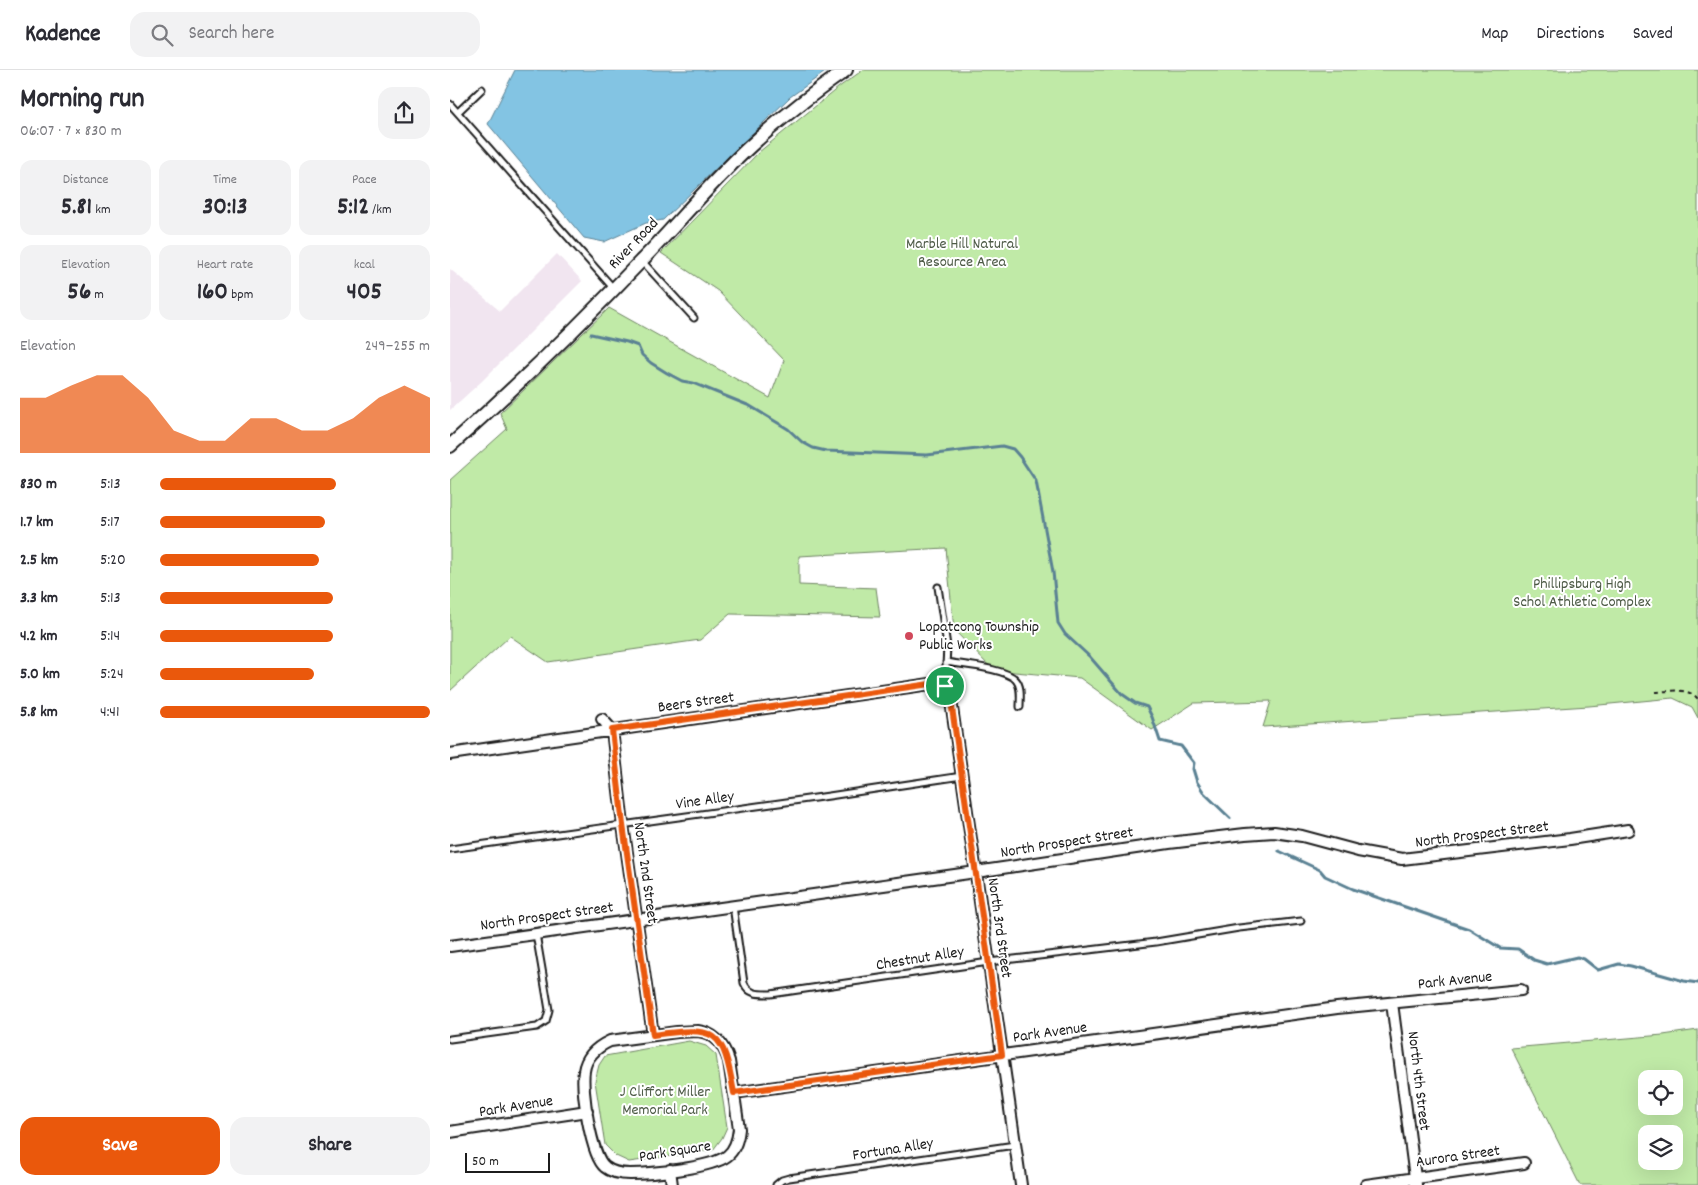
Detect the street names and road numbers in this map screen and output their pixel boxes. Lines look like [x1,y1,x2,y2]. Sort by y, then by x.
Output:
street label: River Road [604,213,664,275]
street label: Beers Street [656,686,736,720]
street label: Vine Alley [674,785,736,816]
street label: North Prospect Street [1414,815,1550,855]
street label: North 2nd Street [626,821,664,925]
street label: North Prospect Street [999,821,1135,865]
street label: North 3rd Street [981,876,1017,980]
street label: North Prospect Street [479,896,615,938]
street label: Chestnut Alley [874,941,966,977]
street label: Park Avenue [1417,966,1493,996]
street label: Park Avenue [1011,1016,1089,1050]
street label: North 4th Street [1400,1030,1436,1132]
street label: Park Avenue [477,1090,555,1124]
street label: Fortuna Alley [851,1132,936,1168]
street label: Park Square [637,1135,713,1169]
street label: Aurora Street [1414,1140,1502,1174]

